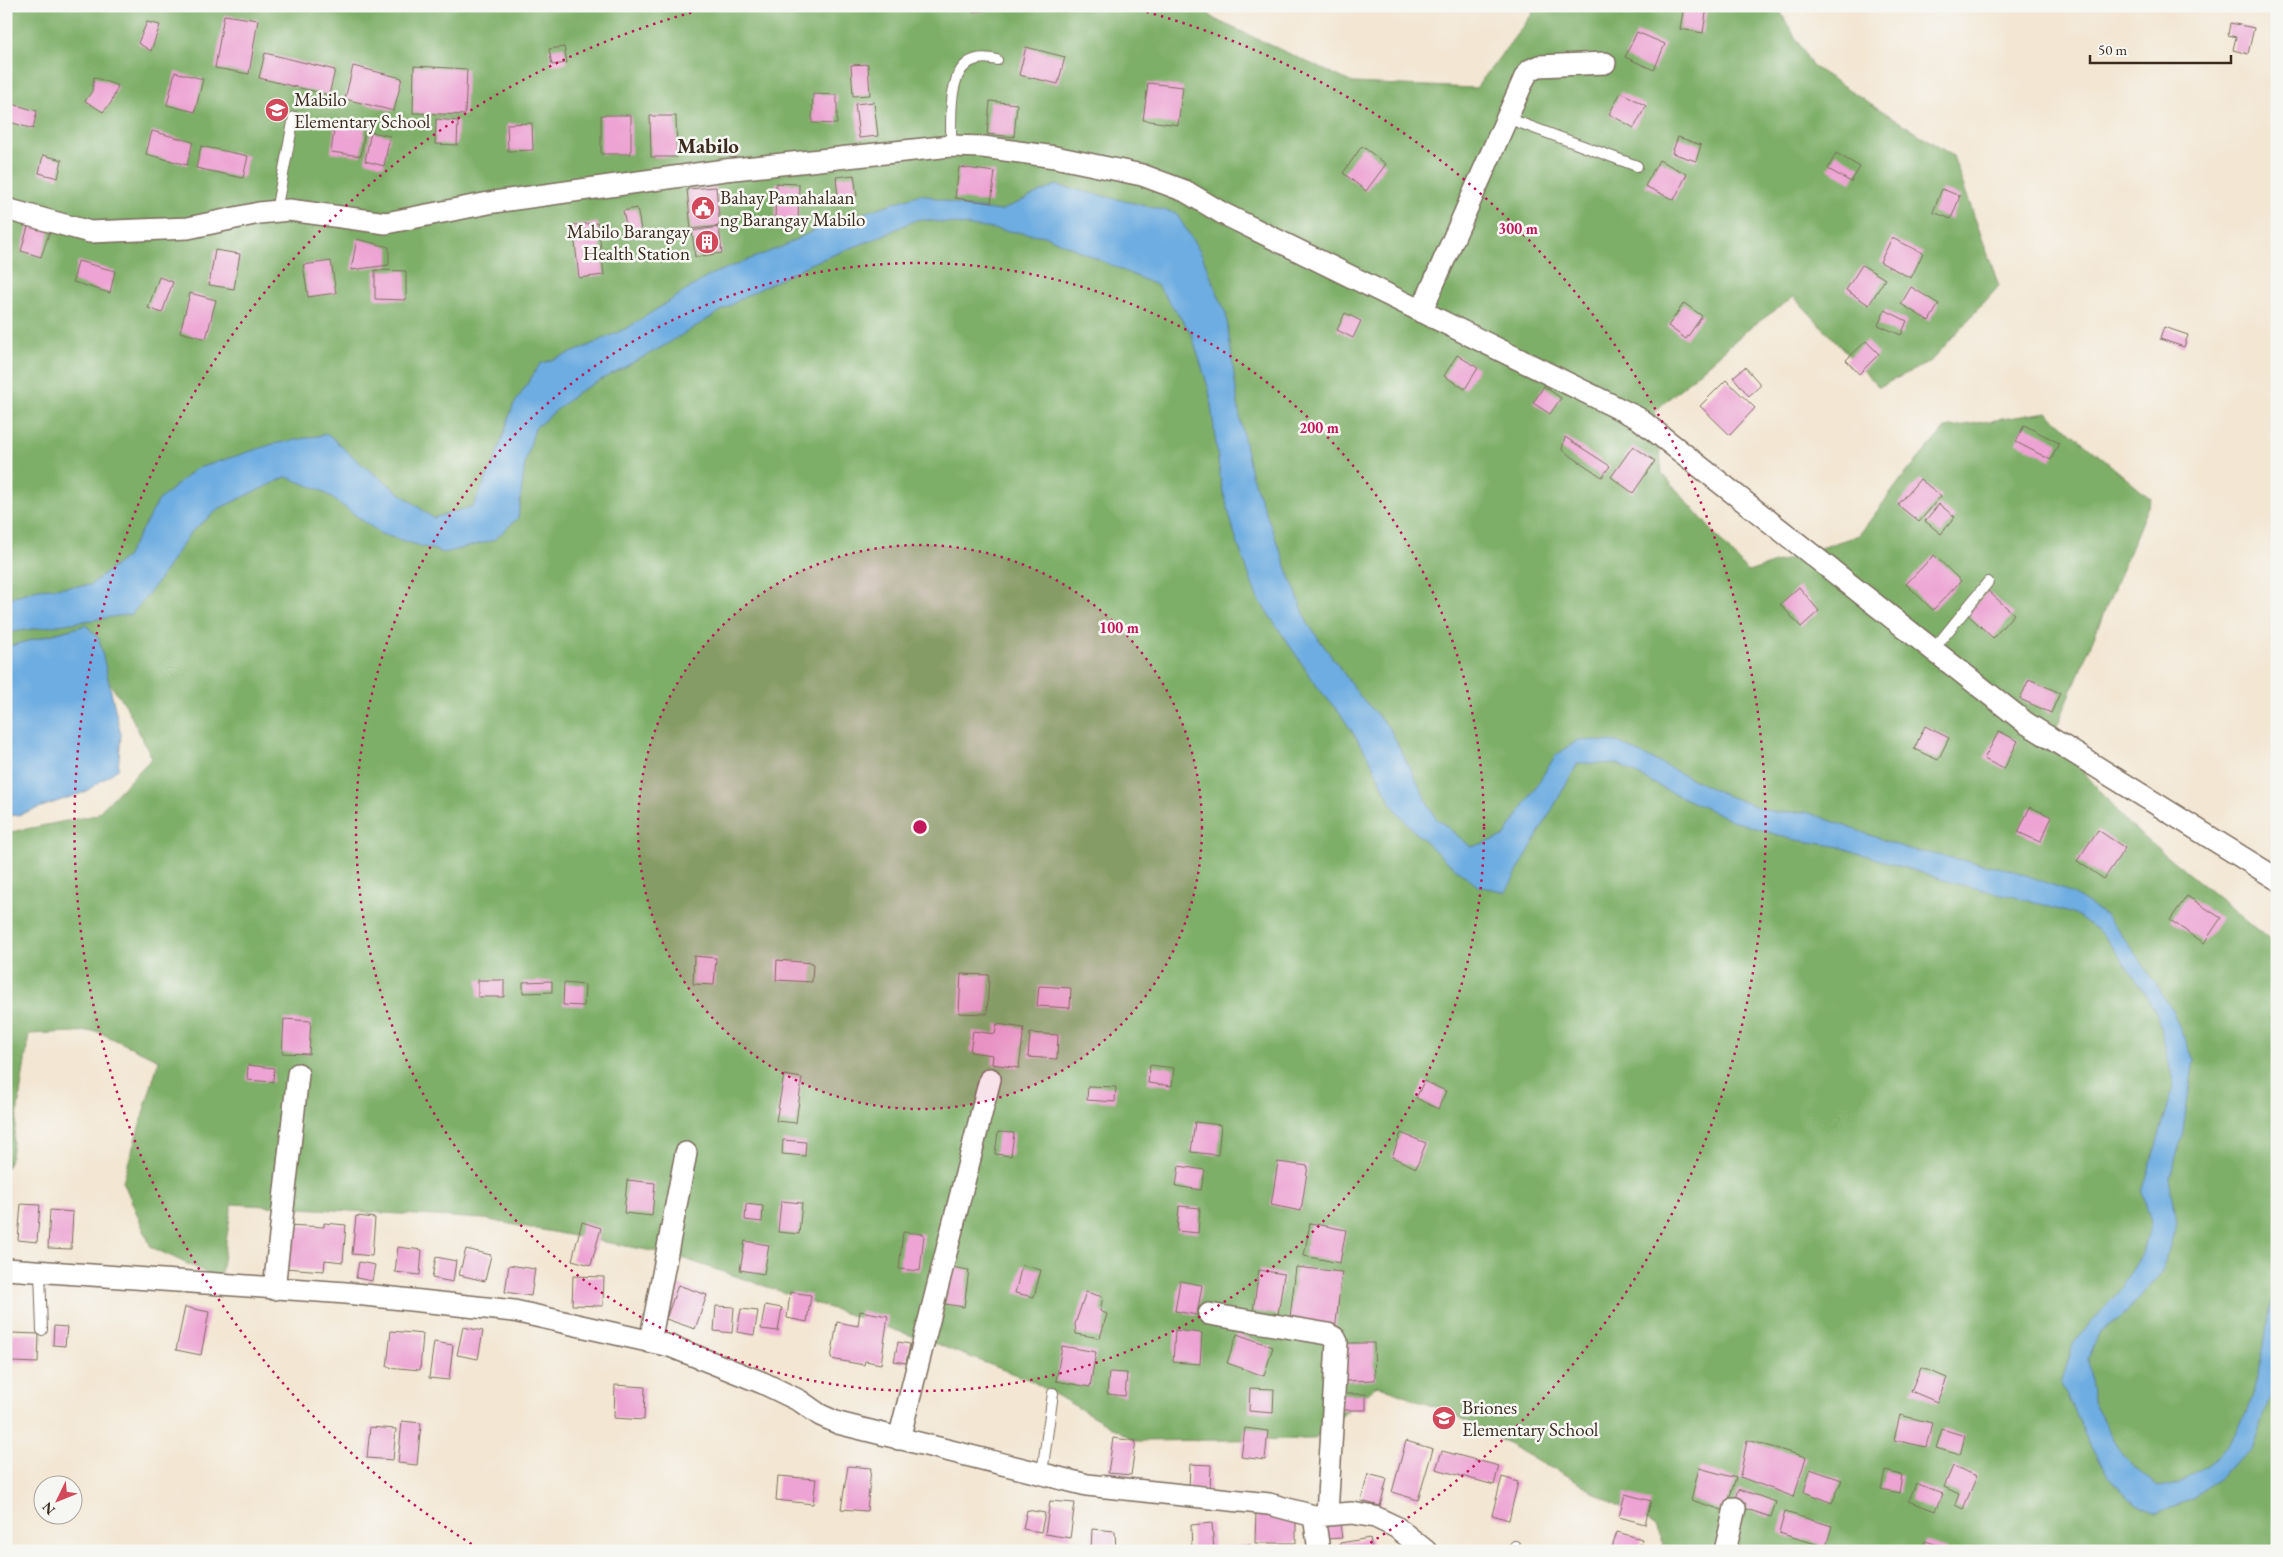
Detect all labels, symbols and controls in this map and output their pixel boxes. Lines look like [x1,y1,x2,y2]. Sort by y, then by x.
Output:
scale bar [2090,32,2232,64]
text: 50 m [2098,40,2127,59]
place label: Mabilo Elementary School [294,87,431,134]
school or university icon: Mabilo Elementary School [264,97,290,123]
district label: Mabilo [677,132,739,159]
place label: Bahay Pamahalaan ng Barangay Mabilo [720,185,865,232]
public building icon: Bahay Pamahalaan ng Barangay Mabilo [690,195,716,221]
place label: Mabilo Barangay Health Station [567,219,691,266]
text: 300 m [1498,219,1538,238]
building icon: Mabilo Barangay Health Station [694,229,720,255]
text: 200 m [1299,418,1339,437]
text: 100 m [1099,618,1139,637]
centre of rings [911,818,929,836]
place label: Briones Elementary School [1462,1395,1599,1442]
school or university icon: Briones Elementary School [1431,1405,1457,1431]
north arrow [32,1474,82,1524]
text: N [38,1498,59,1519]

